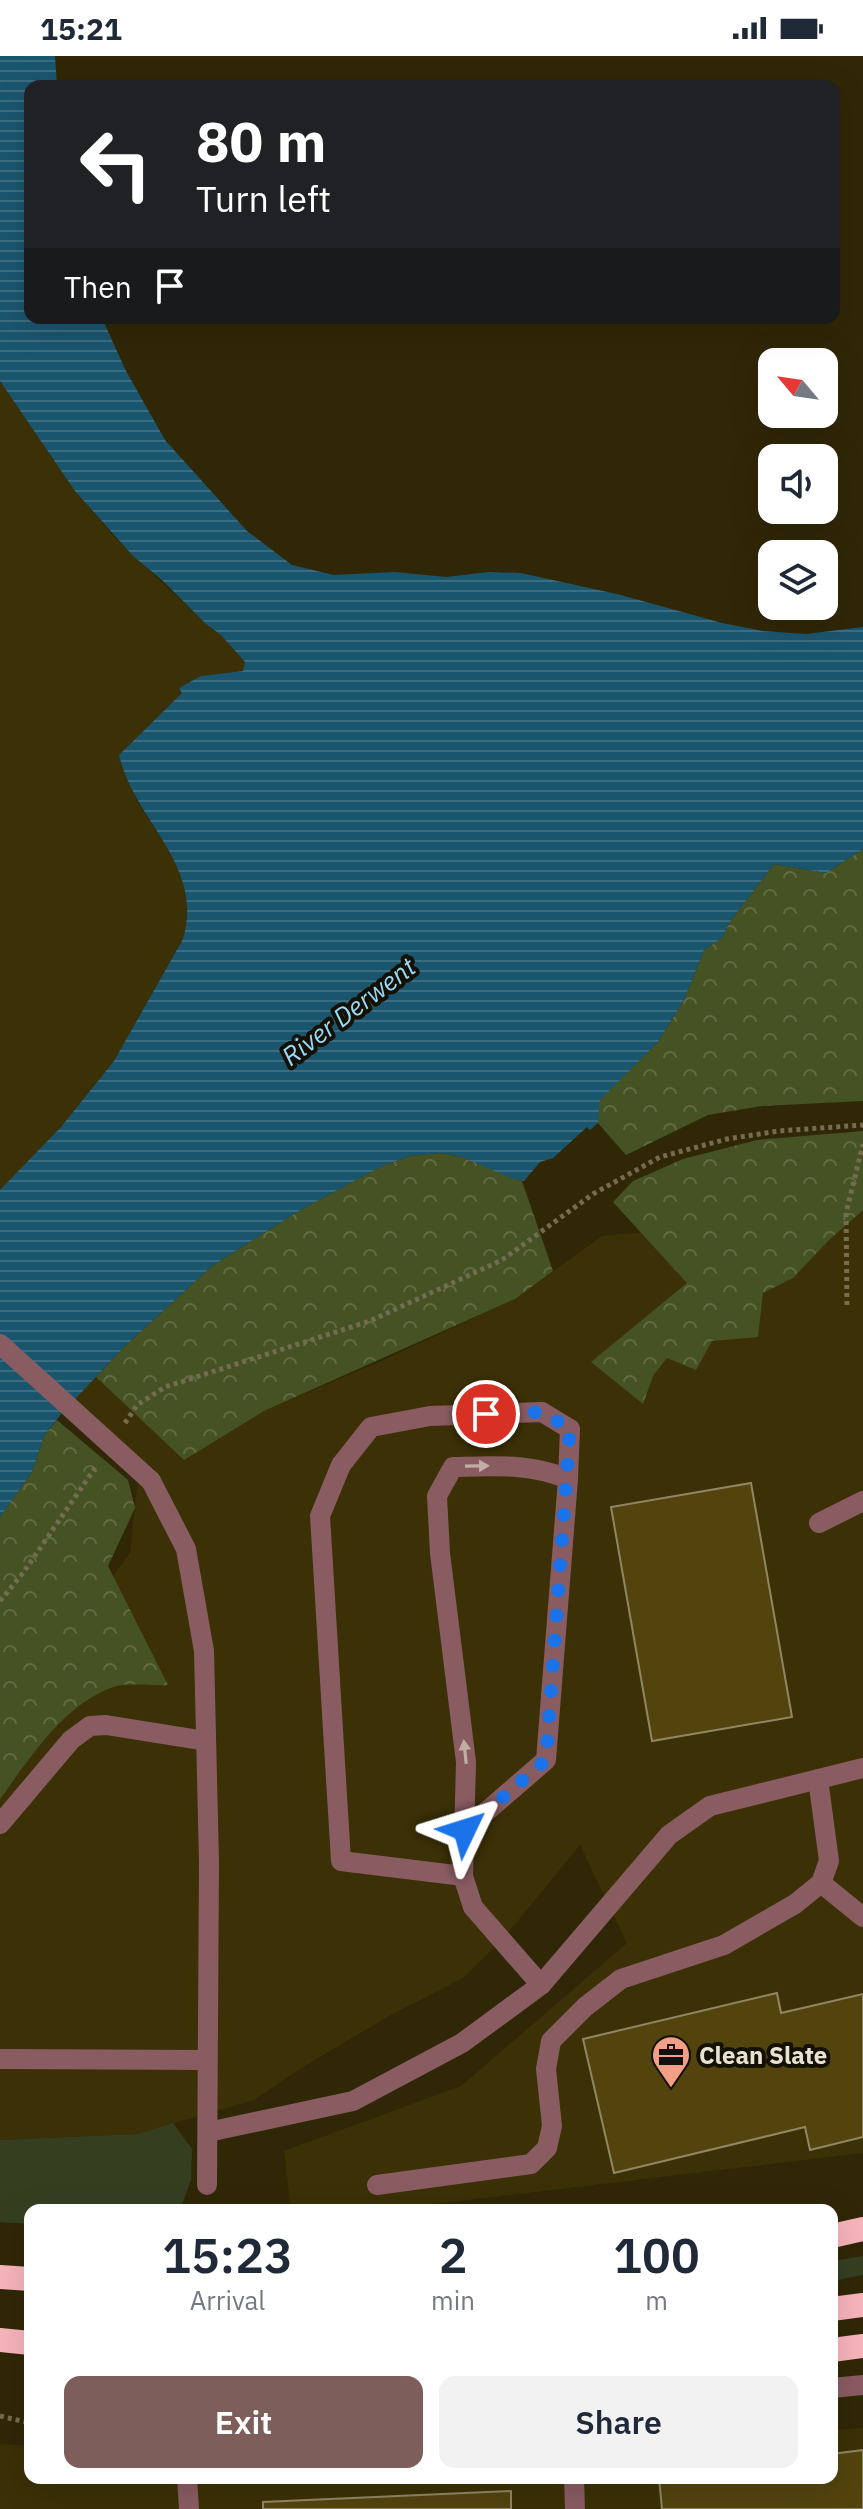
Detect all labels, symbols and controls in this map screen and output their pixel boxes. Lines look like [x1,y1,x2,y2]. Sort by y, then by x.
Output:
text: 15:21 [40,9,122,48]
text: 80 m [196,105,326,177]
icon: left [64,112,168,216]
text: Turn left [196,175,331,222]
icon: arrive [148,264,192,308]
text: Then [64,267,132,306]
north arrow [758,348,838,428]
map controls [758,348,838,620]
button: sound [758,444,838,524]
button: layers [758,540,838,620]
water label: River Derwent [274,949,422,1073]
pin [452,1380,520,1448]
icon: arrive [464,1392,508,1436]
one-way arrow [465,1460,490,1473]
one-way arrow [458,1739,471,1764]
position arrow [423,1788,507,1872]
office icon: Clean Slate [650,2034,692,2089]
place label: Clean Slate [699,2039,827,2071]
text: 15:23 [162,2224,293,2286]
text: 2 [439,2224,467,2286]
text: 100 [613,2224,700,2286]
text: Arrival [190,2283,265,2317]
text: min [431,2283,475,2317]
text: m [645,2283,668,2317]
button: Exit [64,2376,423,2468]
button: Share [439,2376,798,2468]

